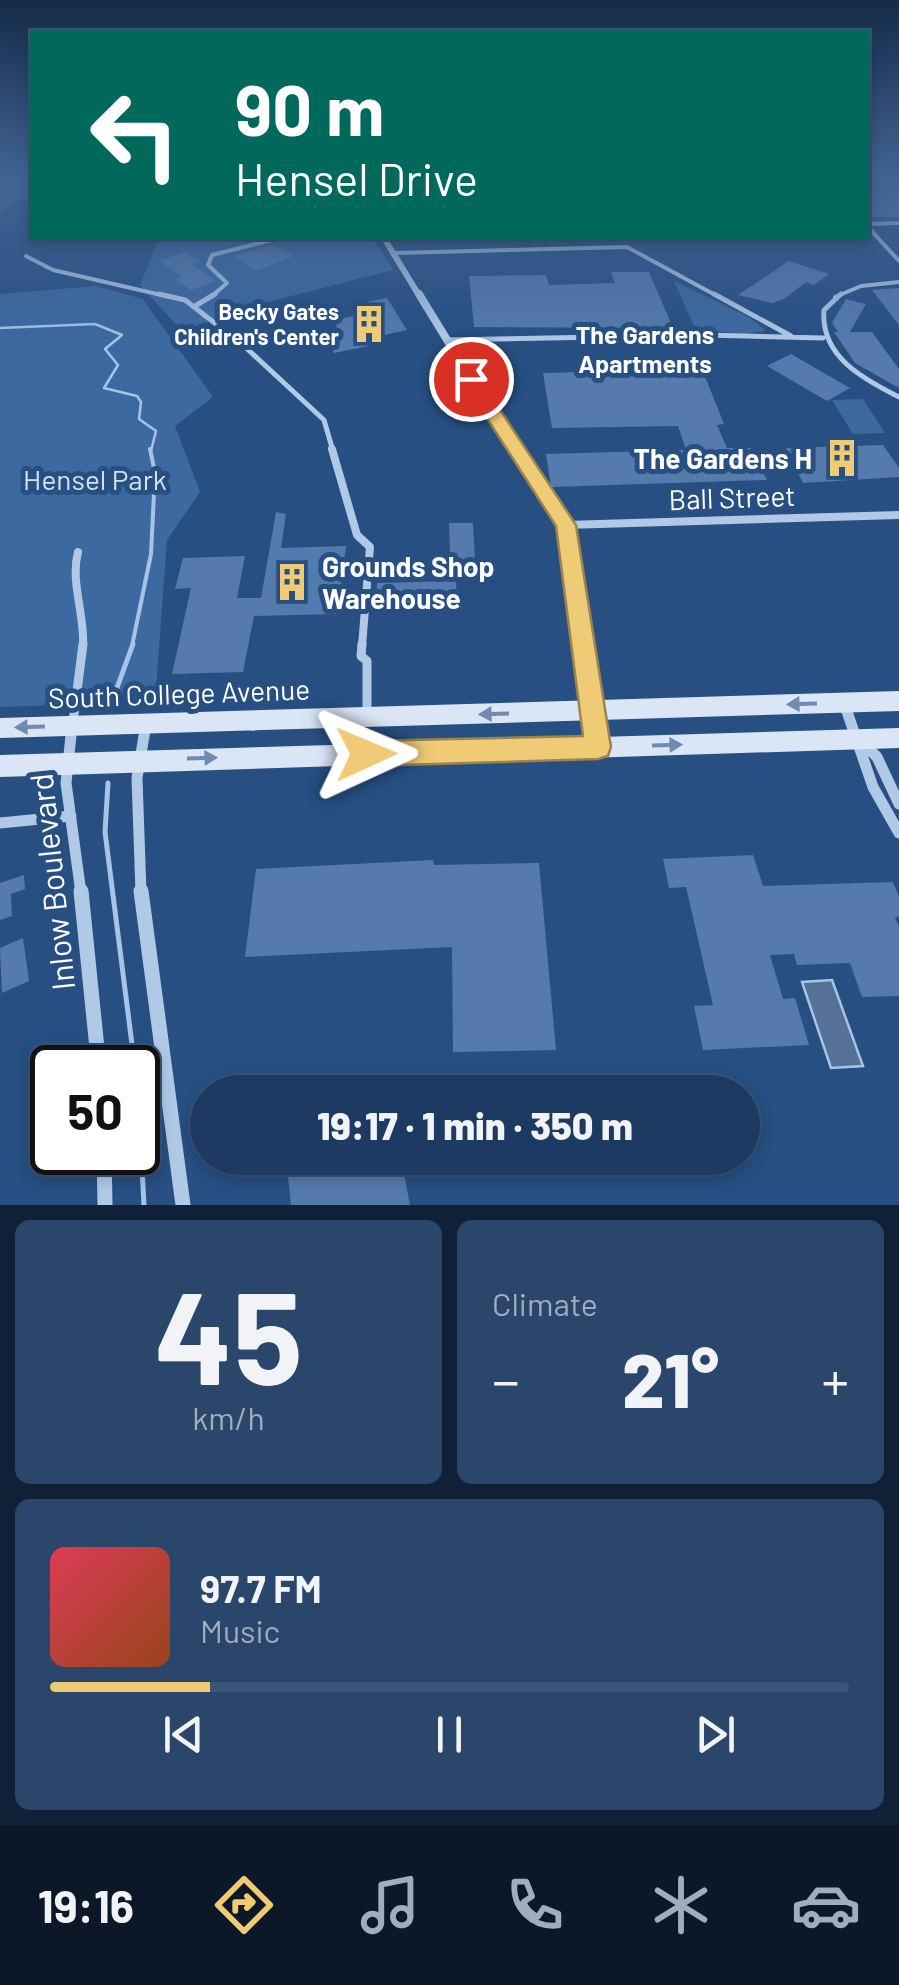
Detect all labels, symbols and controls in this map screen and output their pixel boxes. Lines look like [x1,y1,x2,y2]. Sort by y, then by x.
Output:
text: 90 m [235,66,385,150]
icon: left [70,70,200,200]
text: Hensel Drive [235,151,478,205]
place label: Becky Gates Children's Center [174,298,340,349]
building icon: Becky Gates Children's Center [348,303,390,345]
district label: The Gardens Apartments [576,319,714,378]
pin [429,337,514,422]
icon: arrive [444,352,499,407]
building icon: The Gardens H [821,437,863,479]
place label: The Gardens H [634,441,812,475]
park label: Hensel Park [23,462,167,496]
street label: Ball Street [668,478,796,516]
place label: Grounds Shop Warehouse [322,549,494,615]
building icon: Grounds Shop Warehouse [271,561,313,603]
street label: South College Avenue [47,671,311,715]
one-way arrow [785,696,817,712]
position arrow [314,702,418,806]
one-way arrow [478,706,510,722]
one-way arrow [13,720,45,736]
one-way arrow [652,737,684,753]
one-way arrow [187,750,219,766]
street label: Inlow Boulevard [21,772,81,992]
speed limit sign: 50 [30,1045,160,1175]
text: 19:17 · 1 min · 350 m [317,1102,633,1148]
text: 45 [154,1255,303,1411]
text: Climate [492,1284,598,1322]
text: 21° [622,1333,719,1423]
text: − [492,1346,520,1412]
text: + [821,1346,849,1412]
text: km/h [192,1398,265,1436]
text: 97.7 FM [200,1565,322,1611]
text: Music [200,1611,280,1649]
icon: previous [156,1707,211,1762]
icon: pause [422,1707,477,1762]
icon: next [688,1707,743,1762]
icon: directions [209,1870,279,1940]
icon: music [355,1870,425,1940]
icon: phone [500,1870,570,1940]
icon: climate [646,1870,716,1940]
icon: car [791,1870,861,1940]
text: 19:16 [38,1878,134,1932]

